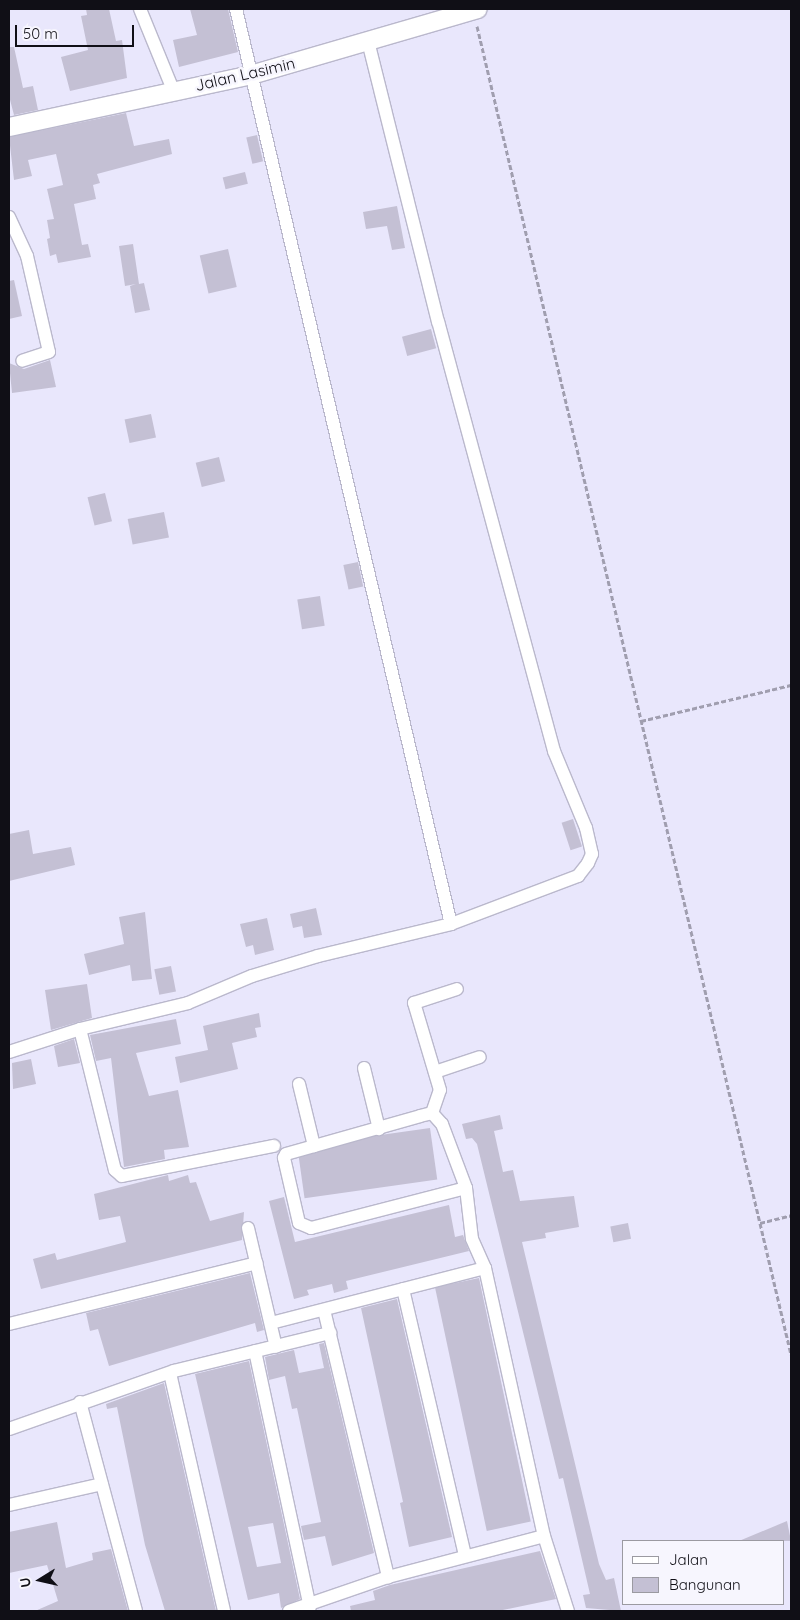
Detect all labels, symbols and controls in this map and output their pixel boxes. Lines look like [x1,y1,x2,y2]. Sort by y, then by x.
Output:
scale bar [18,15,136,47]
text: 50 m [23,24,58,43]
street label: Jalan Lasimin [193,53,297,95]
legend [622,1540,785,1605]
text: Jalan [669,1550,708,1569]
north arrow [15,1555,65,1605]
text: Bangunan [669,1575,741,1594]
text: U [16,1576,35,1589]

